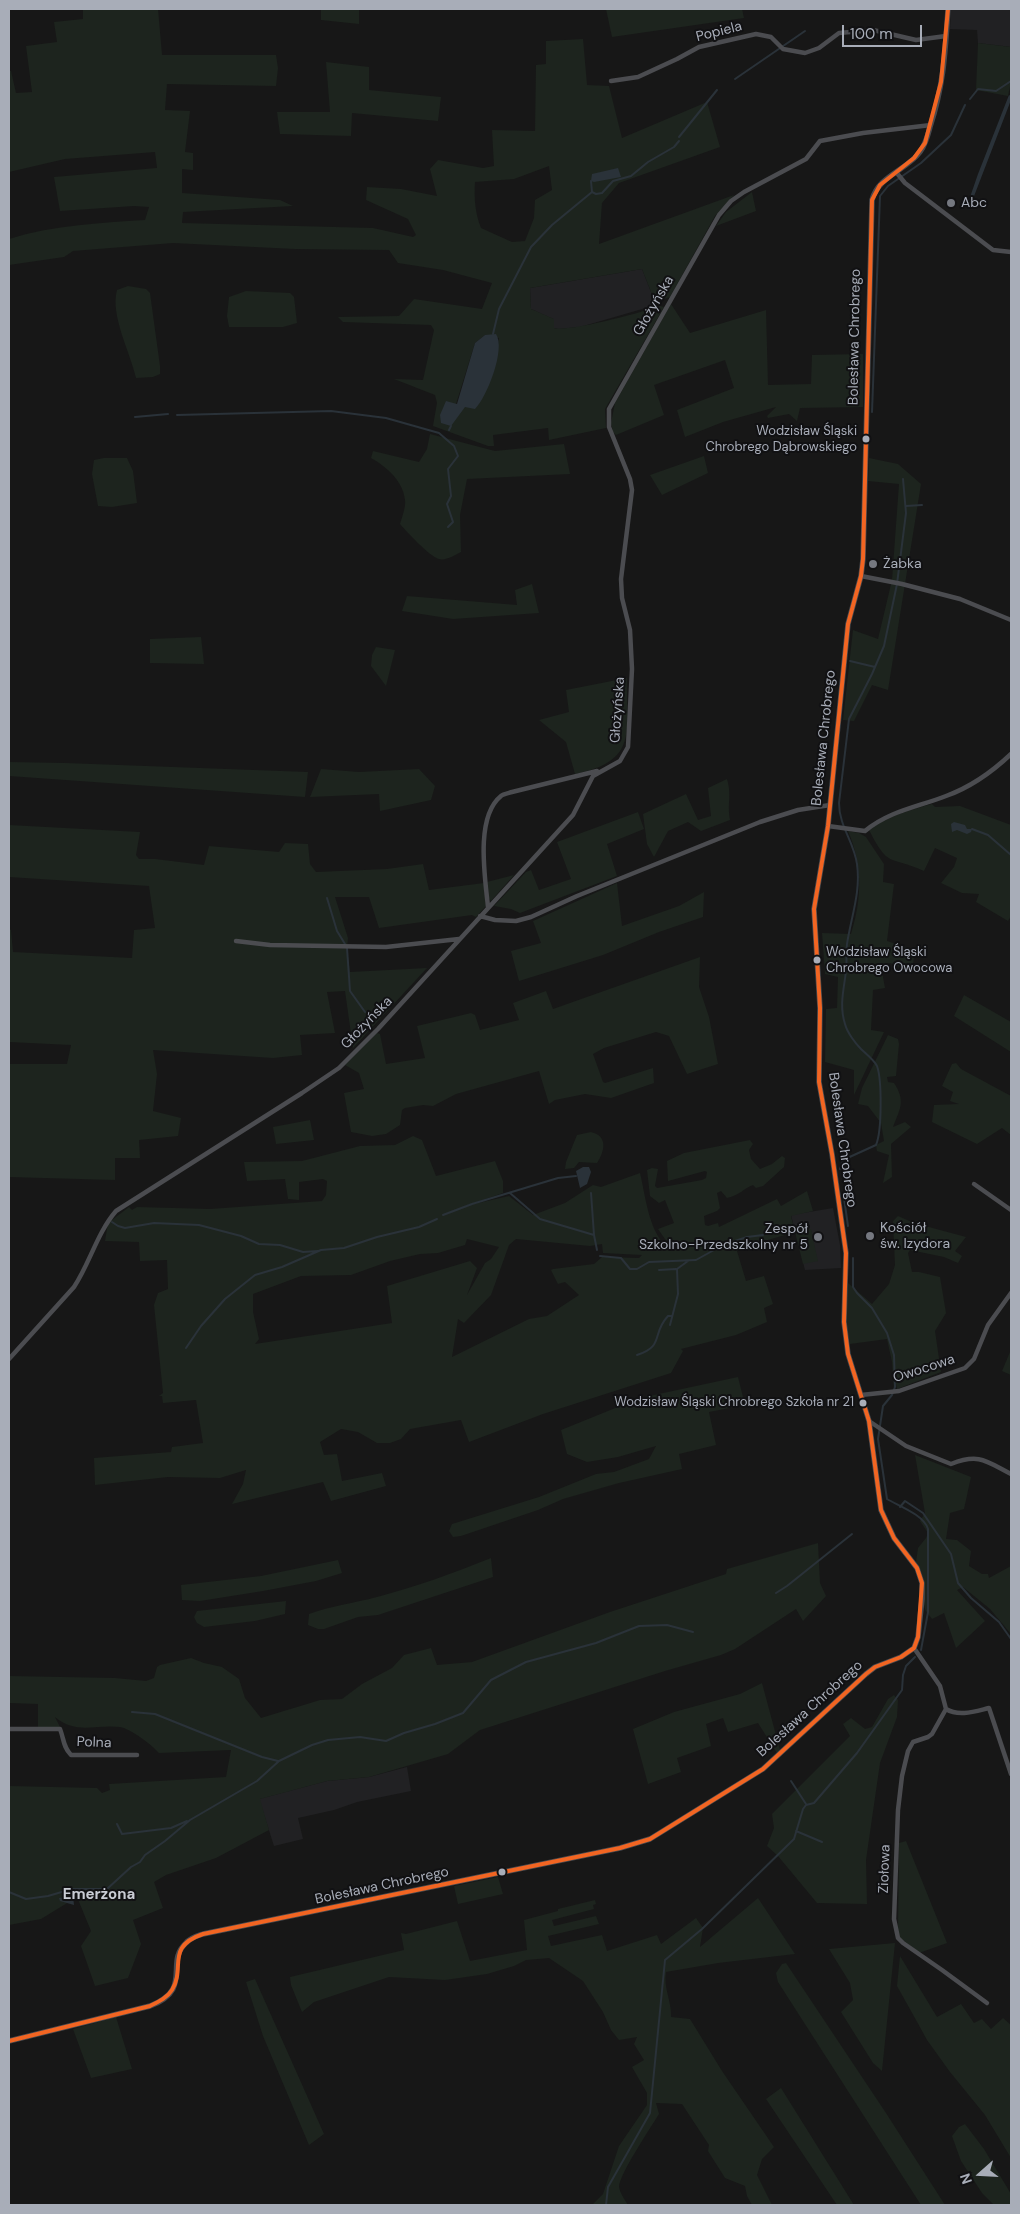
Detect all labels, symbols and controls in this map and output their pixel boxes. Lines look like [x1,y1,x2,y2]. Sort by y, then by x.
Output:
scale bar [845,15,925,47]
street label: Popiela [694,18,744,46]
text: 100 m [850,24,893,44]
place label: Abc [961,195,987,211]
marker: Abc [945,197,957,209]
street label: Bolesława Chrobrego [845,269,865,405]
street label: Głożyńska [630,273,678,339]
place label: Wodzisław Śląski Chrobrego Dąbrowskiego [705,424,857,455]
marker: Wodzisław Śląski Chrobrego Dąbrowskiego [861,434,871,444]
place label: Żabka [883,556,922,572]
marker: Żabka [867,558,879,570]
street label: Bolesława Chrobrego [809,669,839,807]
street label: Głożyńska [607,676,629,744]
place label: Wodzisław Śląski Chrobrego Owocowa [826,945,952,976]
marker: Wodzisław Śląski Chrobrego Owocowa [812,955,822,965]
street label: Głożyńska [338,993,396,1053]
street label: Bolesława Chrobrego [824,1071,860,1209]
place label: Kościół św. Izydora [880,1220,950,1252]
place label: Zespół Szkolno-Przedszkolny nr 5 [639,1221,808,1254]
marker: Kościół św. Izydora [864,1230,876,1242]
marker: Zespół Szkolno-Przedszkolny nr 5 [812,1231,824,1243]
street label: Owocowa [891,1351,957,1387]
place label: Wodzisław Śląski Chrobrego Szkoła nr 21 [614,1395,854,1411]
marker: Wodzisław Śląski Chrobrego Szkoła nr 21 [858,1398,868,1408]
street label: Bolesława Chrobrego [754,1657,866,1761]
street label: Polna [76,1734,112,1752]
street label: Ziołowa [876,1844,894,1894]
street label: Bolesława Chrobrego [314,1864,450,1908]
unlabelled marker [497,1867,507,1877]
district label: Emerżona [63,1886,135,1904]
north arrow [955,2149,1005,2199]
text: N [956,2171,976,2187]

